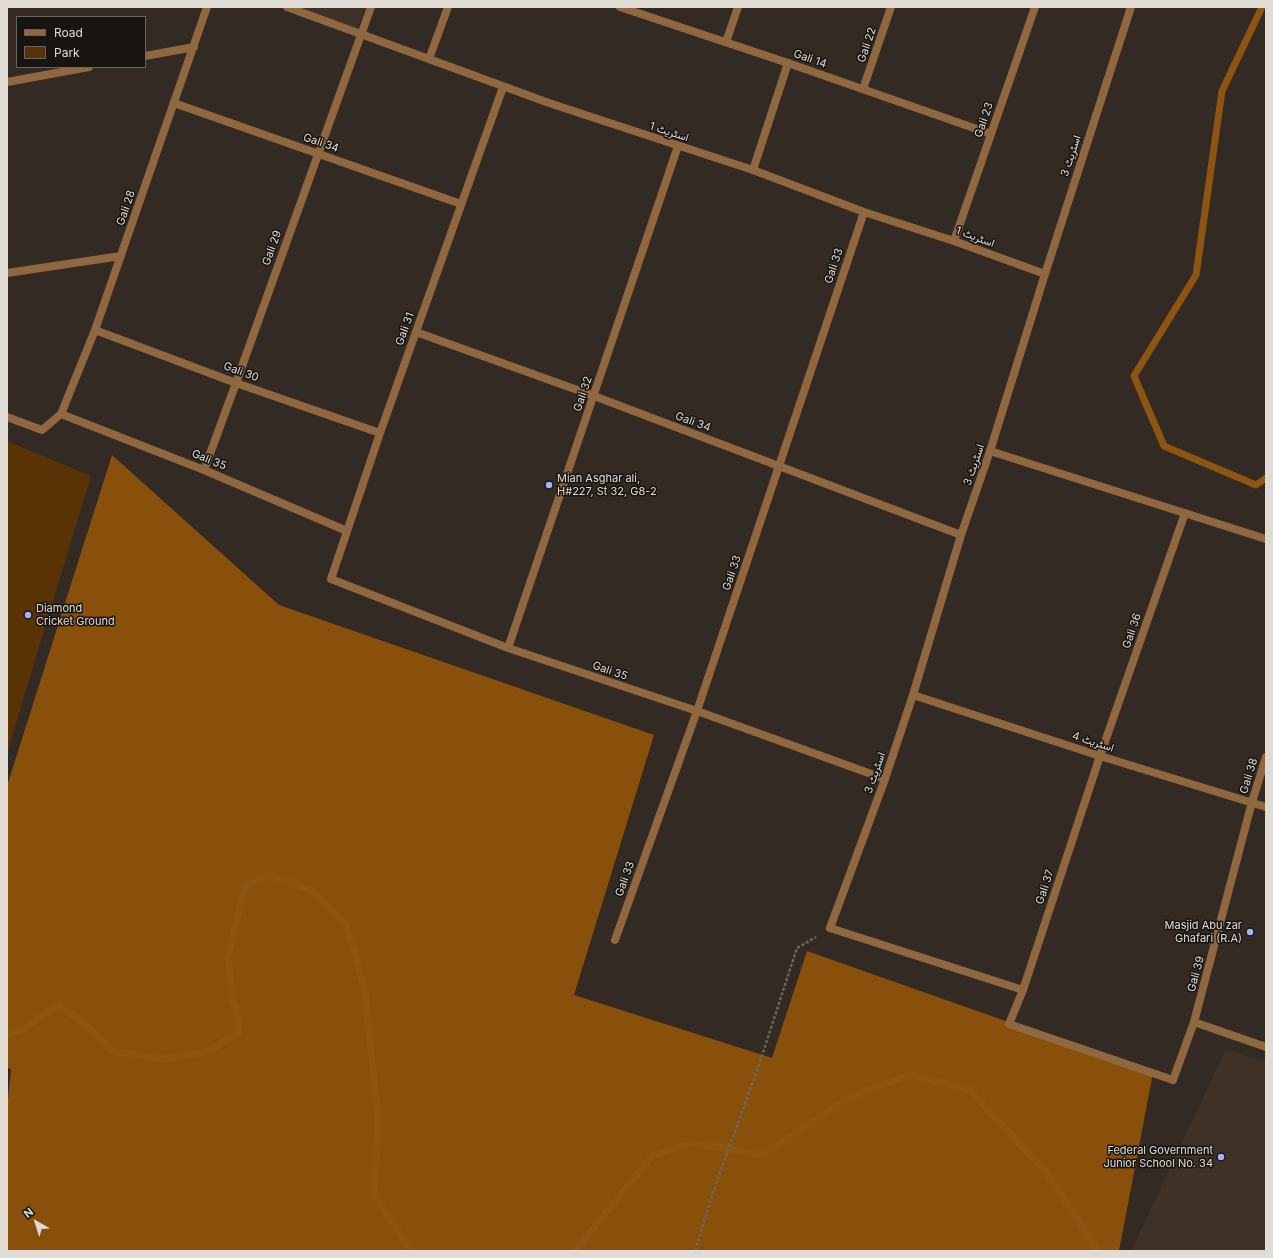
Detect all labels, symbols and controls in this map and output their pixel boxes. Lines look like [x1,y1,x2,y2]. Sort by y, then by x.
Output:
legend [16,16,146,68]
text: Road [54,25,83,40]
street label: Gali 22 [855,26,879,64]
text: Park [54,45,80,60]
street label: Gali 14 [792,47,828,71]
street label: Gali 23 [972,101,996,139]
street label: اسٹریٹ 1 [648,119,690,145]
street label: Gali 34 [301,131,341,155]
street label: اسٹریٹ 3 [1058,134,1084,178]
street label: Gali 28 [114,189,138,227]
street label: اسٹریٹ 1 [954,224,996,250]
street label: Gali 29 [260,229,284,267]
street label: Gali 33 [822,247,846,285]
street label: Gali 31 [393,311,417,347]
street label: Gali 30 [222,360,260,384]
street label: Gali 32 [571,375,595,413]
street label: Gali 34 [673,410,713,434]
street label: اسٹریٹ 3 [961,443,987,487]
street label: Gali 35 [190,447,228,473]
place label: Mian Asghar ali, H#227, St 32, G8-2 [557,472,657,498]
marker: Mian Asghar ali, H#227, St 32, G8-2 [544,480,554,490]
street label: Gali 33 [720,554,744,592]
place label: Diamond Cricket Ground [36,602,115,628]
marker: Diamond Cricket Ground [23,610,33,620]
street label: Gali 36 [1120,612,1144,650]
street label: Gali 35 [591,659,629,683]
street label: اسٹریٹ 4 [1070,729,1116,755]
street label: اسٹریٹ 3 [862,751,888,795]
street label: Gali 38 [1237,757,1261,795]
street label: Gali 33 [613,860,637,898]
street label: Gali 37 [1033,868,1057,906]
place label: Masjid Abu zar Ghafari (R.A) [1165,919,1242,945]
marker: Masjid Abu zar Ghafari (R.A) [1245,927,1255,937]
street label: Gali 39 [1185,955,1207,993]
place label: Federal Government Junior School No. 34 [1103,1144,1213,1170]
marker: Federal Government Junior School No. 34 [1216,1152,1226,1162]
north arrow [16,1202,56,1242]
text: N [21,1205,36,1221]

